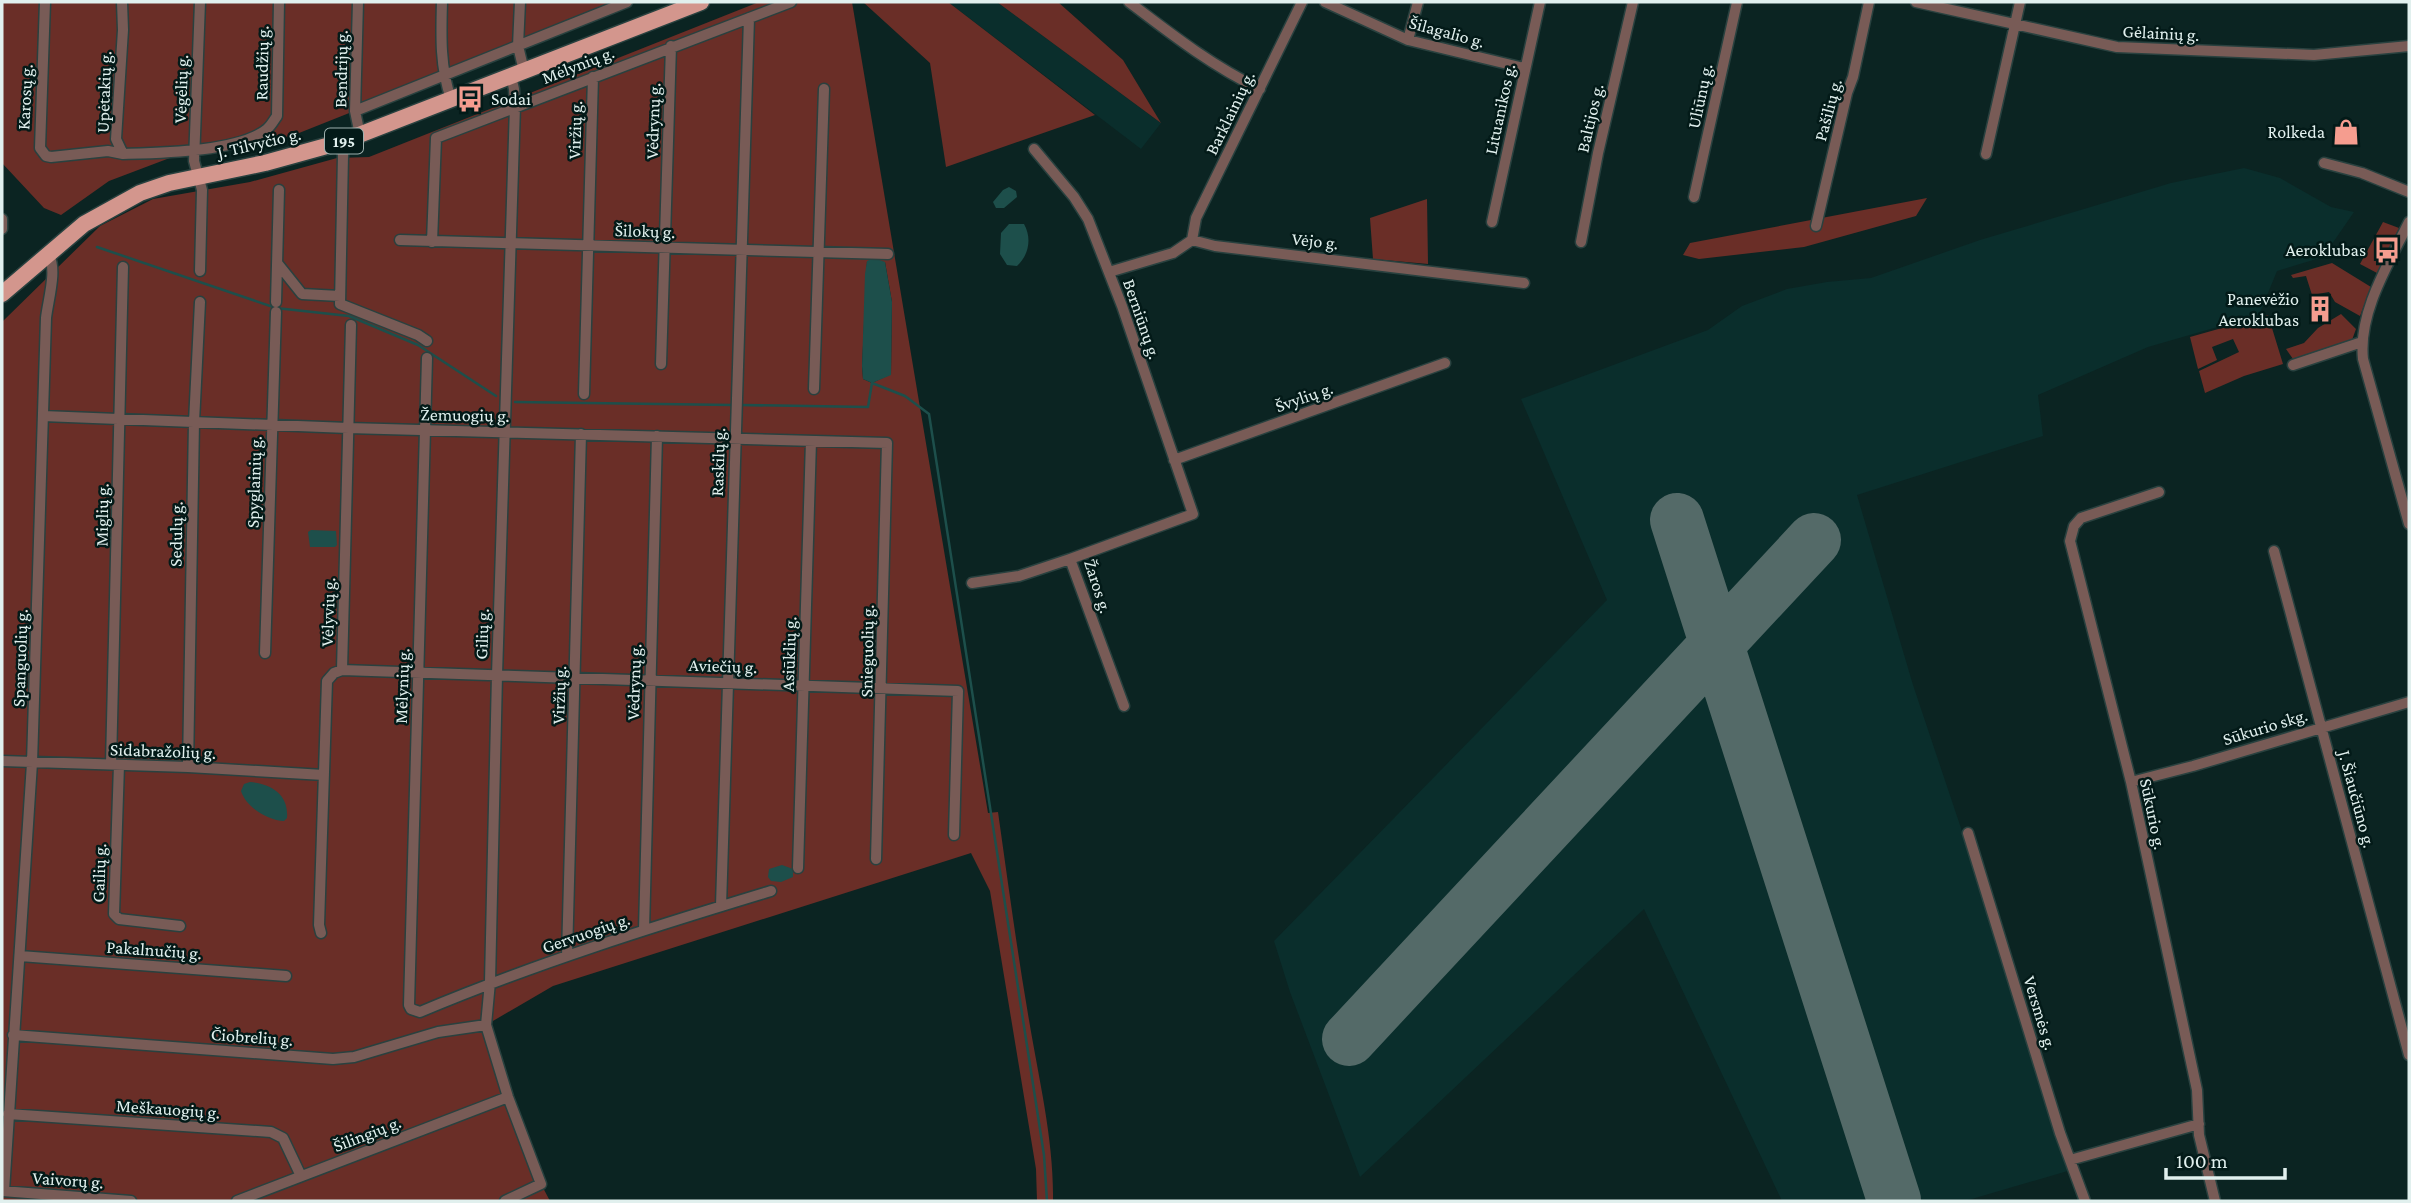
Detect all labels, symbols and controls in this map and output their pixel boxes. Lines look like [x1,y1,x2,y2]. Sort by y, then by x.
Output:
street label: Šilagalio g. [1407,12,1487,52]
street label: Gėlainių g. [2122,21,2200,45]
street label: Raudžių g. [251,25,273,101]
street label: Bendrijų g. [330,30,353,108]
street label: Mėlynių g. [539,42,617,88]
street label: Upėtakių g. [93,51,115,133]
street label: Vėgėlių g. [170,54,192,124]
street label: Lituanikos g. [1481,62,1519,156]
street label: Uliūnų g. [1683,62,1717,130]
street label: Karosų g. [13,64,37,130]
street label: Barklainių g. [1201,68,1259,158]
street label: Pašilių g. [1810,77,1846,143]
street label: Vėdrynų g. [642,82,664,160]
street label: Baltijos g. [1572,82,1609,155]
bus stop icon: Sodai [455,84,485,114]
place label: Sodai [491,89,531,109]
street label: Viržių g. [564,100,586,160]
shop icon: Rolkeda [2331,117,2361,147]
place label: Rolkeda [2267,122,2325,142]
street label: J. Tilvyčio g. [213,124,303,163]
road number: 195 [325,128,363,154]
street label: Šilokų g. [614,220,676,242]
street label: Vėjo g. [1291,229,1339,254]
bus stop icon: Aeroklubas [2372,235,2402,265]
place label: Aeroklubas [2285,240,2366,260]
street label: Berniūnų g. [1119,276,1165,362]
place label: Panevėžio Aeroklubas [2218,289,2299,330]
building icon: Panevėžio Aeroklubas [2305,294,2335,324]
street label: Švylių g. [1272,378,1336,416]
street label: Žemuogių g. [420,404,510,426]
street label: Raskilų g. [707,427,729,497]
street label: Spyglainių g. [242,436,266,528]
street label: Miglių g. [91,483,113,547]
street label: Sedulų g. [165,501,187,567]
street label: Žaros g. [1080,556,1116,616]
street label: Vėlyvių g. [317,577,339,647]
street label: Snieguolių g. [856,604,878,698]
street label: Gilių g. [471,608,493,660]
street label: Spanguolių g. [8,609,32,707]
street label: Asiūklių g. [778,616,800,692]
street label: Vėdrynų g. [623,643,645,721]
street label: Mėlynių g. [391,648,413,724]
street label: Aviečių g. [688,655,758,677]
street label: Viržių g. [548,665,570,725]
street label: Sūkurio skg. [2220,705,2310,749]
street label: Sidabražolių g. [110,739,216,763]
street label: J. Šiaučiūno g. [2334,746,2380,850]
street label: Sūkurio g. [2136,777,2170,851]
street label: Gailių g. [88,843,110,903]
street label: Gervuogių g. [540,909,632,957]
street label: Pakalnučių g. [106,937,202,963]
street label: Versmės g. [2019,974,2061,1052]
street label: Čiobrelių g. [210,1024,294,1050]
street label: Meškauogių g. [115,1095,221,1123]
street label: Šilingių g. [330,1112,404,1156]
scale bar [2166,1136,2285,1180]
text: 100 m [2176,1149,2228,1173]
street label: Vaivorų g. [32,1168,104,1192]

